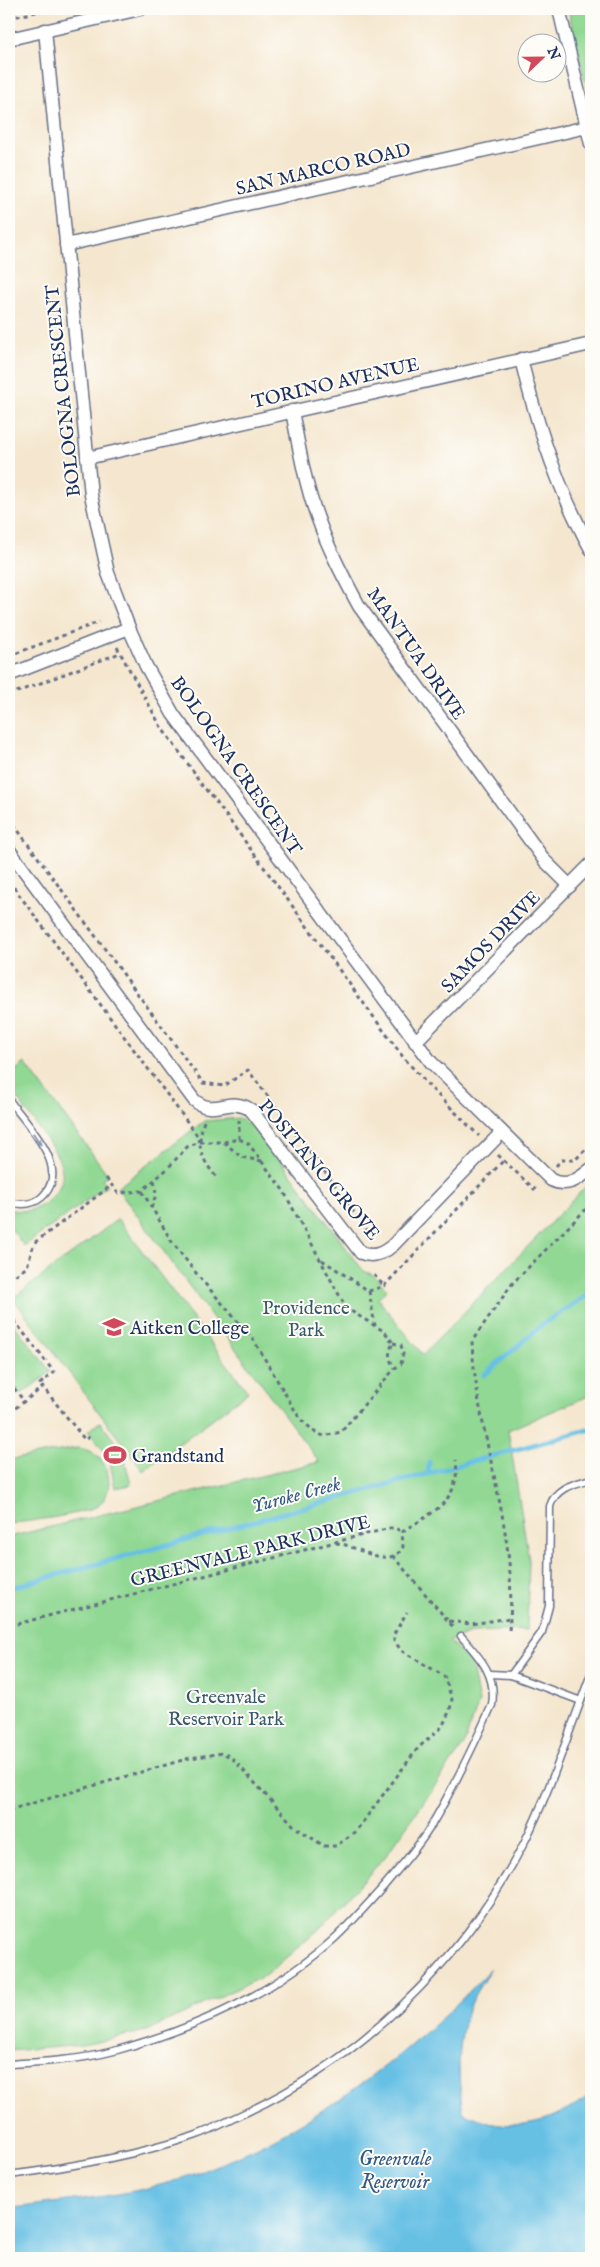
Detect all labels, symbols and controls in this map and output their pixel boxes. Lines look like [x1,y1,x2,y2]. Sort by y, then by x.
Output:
north arrow [518,32,568,82]
text: N [542,44,564,62]
street label: SAN MARCO ROAD [234,138,413,202]
street label: BOLOGNA CRESCENT [41,283,87,498]
street label: TORINO AVENUE [249,353,422,415]
street label: MANTUA DRIVE [361,583,470,725]
street label: BOLOGNA CRESCENT [164,672,306,860]
street label: SAMOS DRIVE [437,886,546,999]
street label: POSITANO GROVE [252,1095,385,1246]
one-way arrow [32,1132,42,1146]
park label: Providence Park [262,1297,350,1343]
school or university icon: Aitken College [101,1314,127,1340]
place label: Aitken College [129,1317,250,1341]
sports icon: Grandstand [102,1442,128,1468]
place label: Grandstand [132,1445,225,1469]
water label: Yuroke Creek [249,1472,344,1519]
street label: GREENVALE PARK DRIVE [128,1511,373,1593]
park label: Greenvale Reservoir Park [168,1686,285,1732]
water label: Greenvale Reservoir [359,2147,432,2195]

